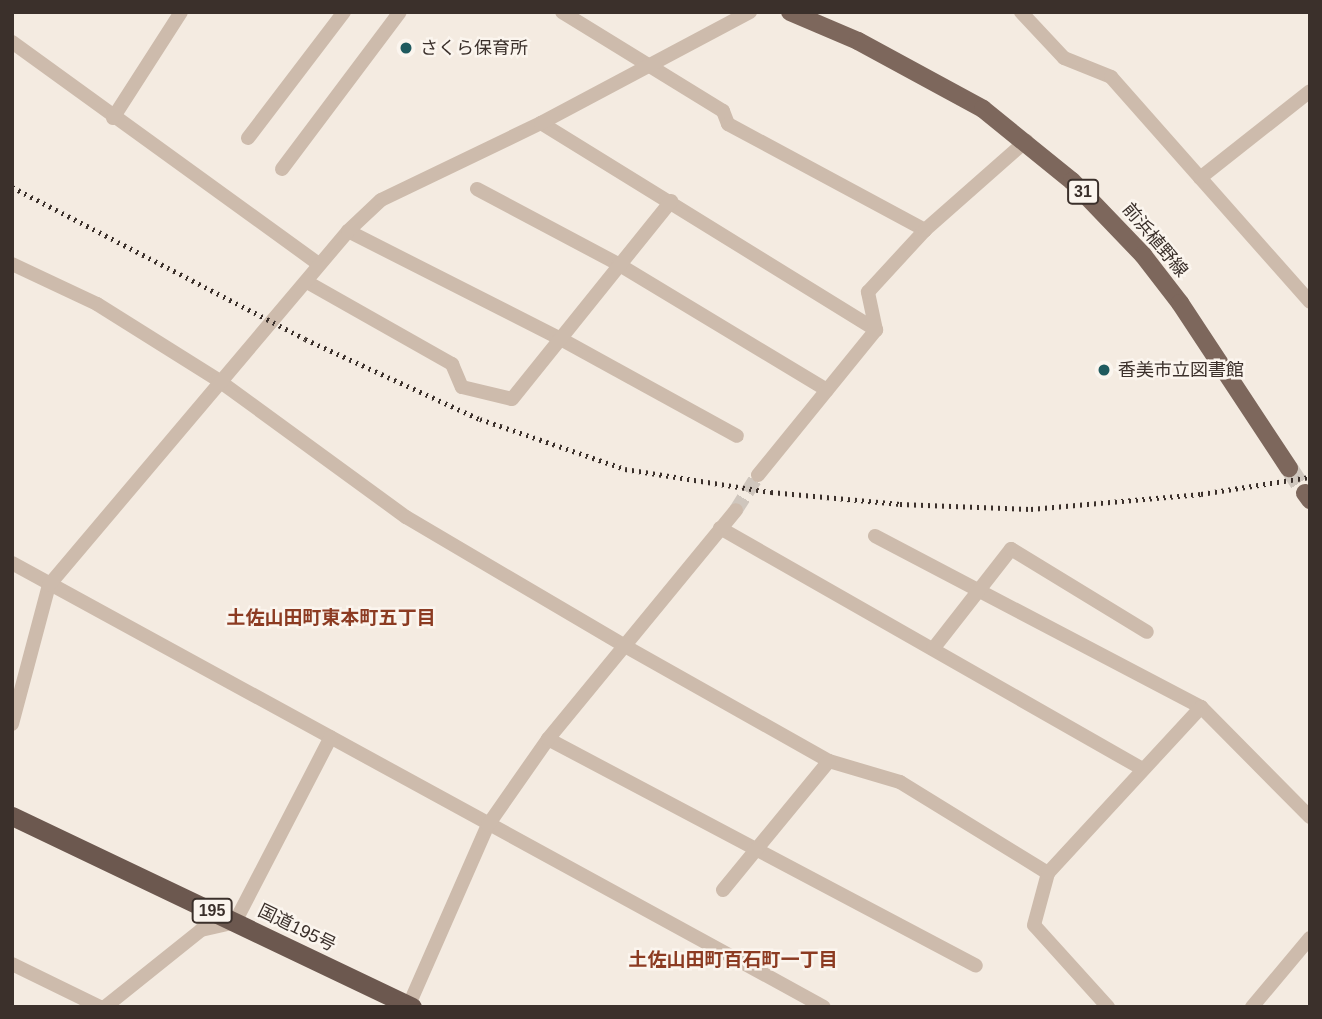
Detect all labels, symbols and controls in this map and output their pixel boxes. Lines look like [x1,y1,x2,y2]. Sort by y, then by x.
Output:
place label: さくら保育所 [420,37,528,59]
marker: さくら保育所 [398,40,414,56]
road number: 31 [1066,180,1100,204]
street label: 前浜植野線 [1118,199,1192,281]
place label: 香美市立図書館 [1118,359,1244,381]
marker: 香美市立図書館 [1096,362,1112,378]
district label: 土佐山田町東本町五丁目 [227,607,435,629]
road number: 195 [191,898,233,923]
street label: 国道195号 [255,900,339,956]
district label: 土佐山田町百石町一丁目 [629,949,837,971]

